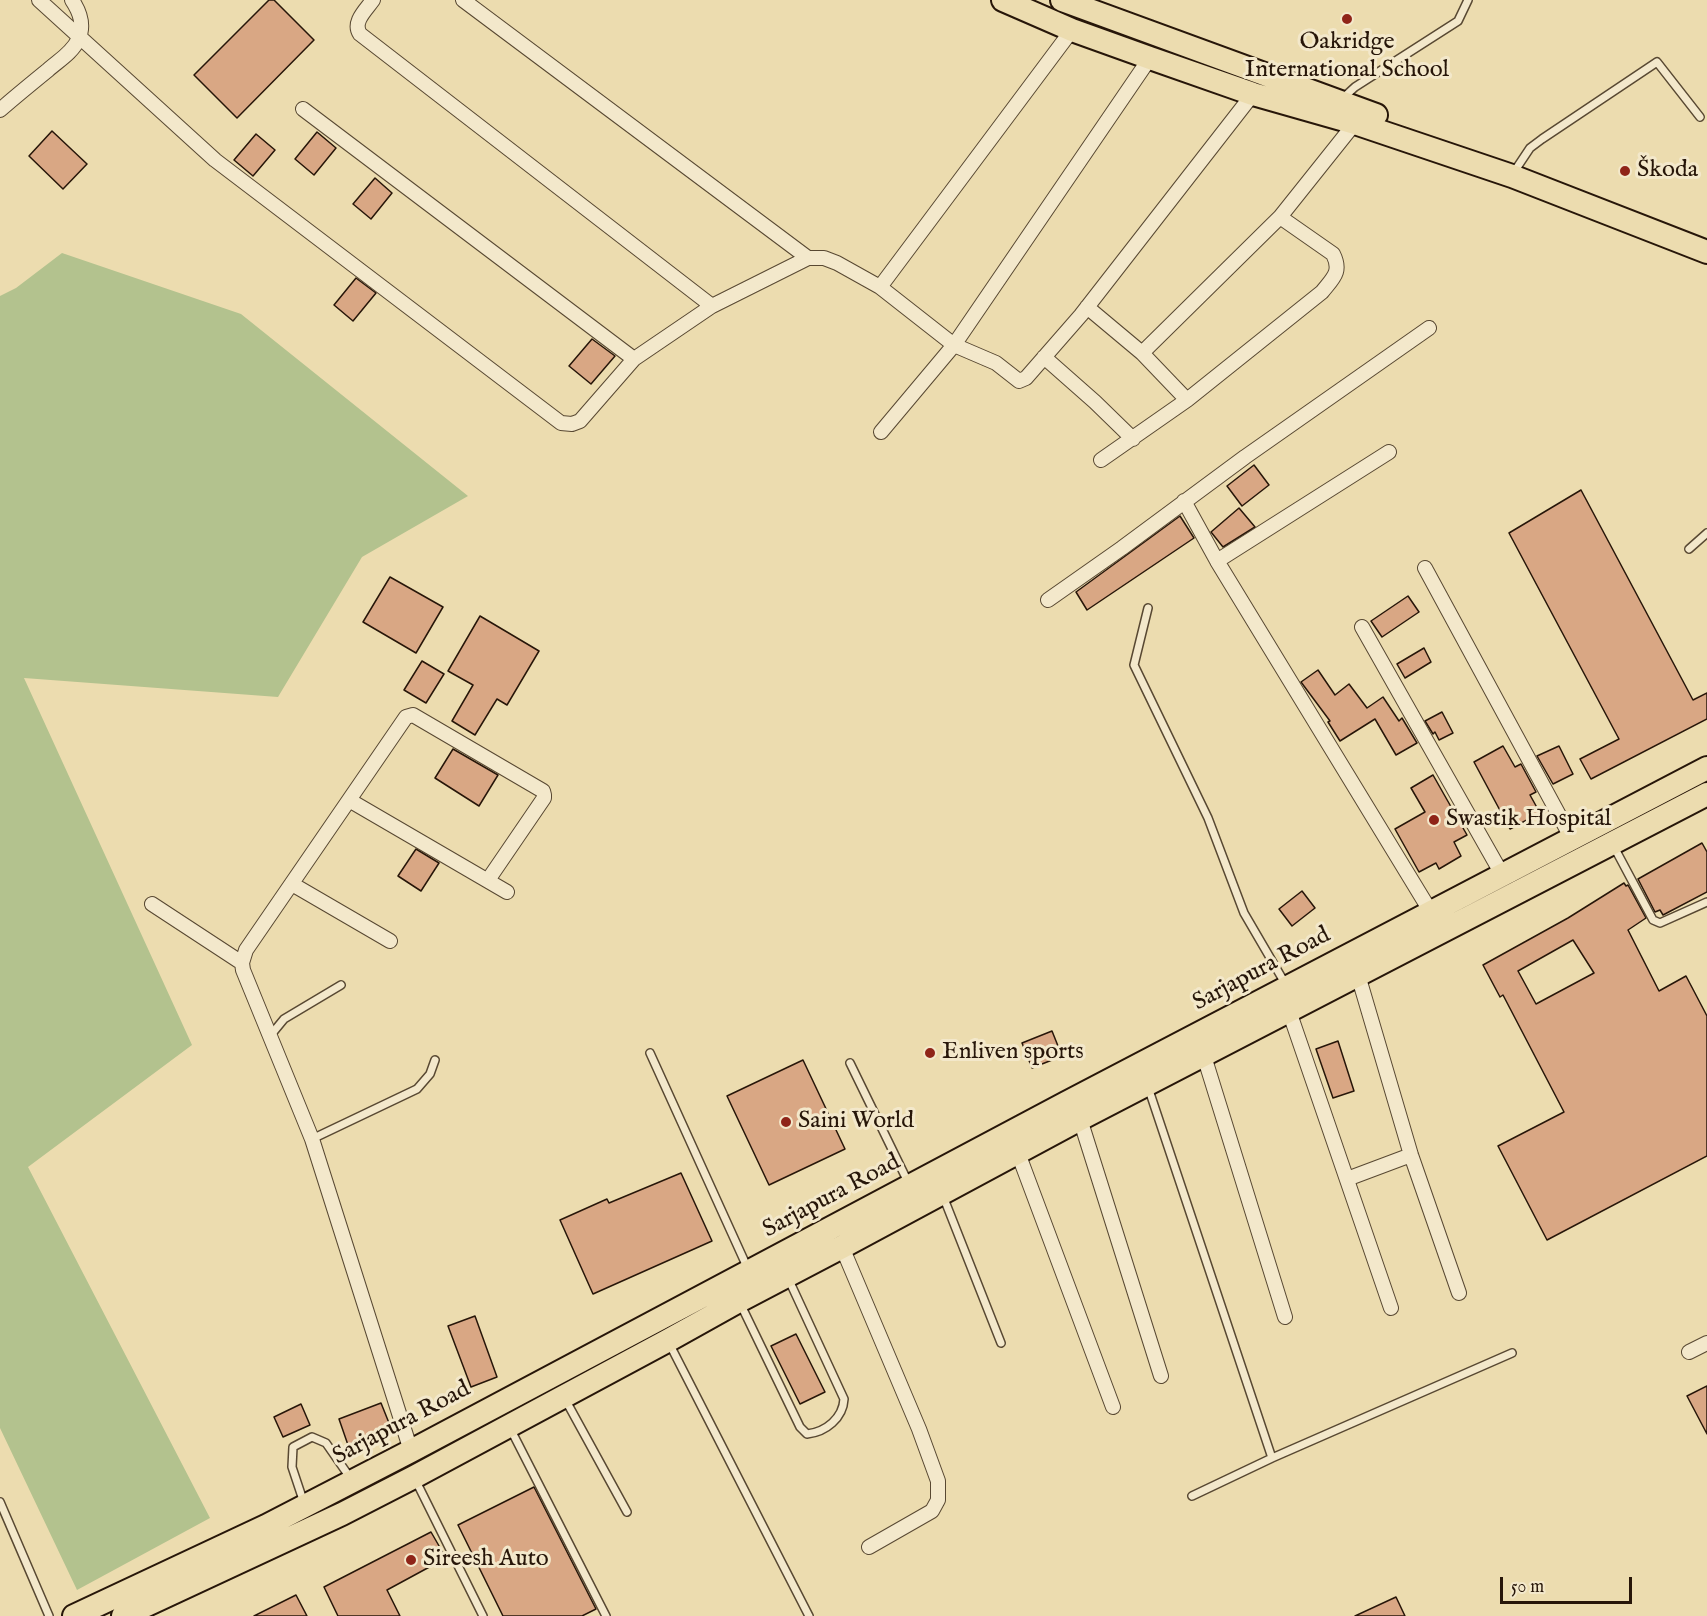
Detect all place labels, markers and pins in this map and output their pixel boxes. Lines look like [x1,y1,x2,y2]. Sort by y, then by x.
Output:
marker: Oakridge International School [1340,12,1354,26]
place label: Oakridge International School [1245,29,1449,85]
place label: Škoda [1637,157,1698,185]
marker: Škoda [1618,164,1632,178]
place label: Swastik Hospital [1446,806,1611,834]
marker: Swastik Hospital [1427,813,1441,827]
place label: Enliven sports [942,1039,1084,1067]
marker: Enliven sports [923,1046,937,1060]
place label: Saini World [798,1108,914,1136]
marker: Saini World [779,1115,793,1129]
place label: Sireesh Auto [423,1546,549,1574]
marker: Sireesh Auto [404,1553,418,1567]

